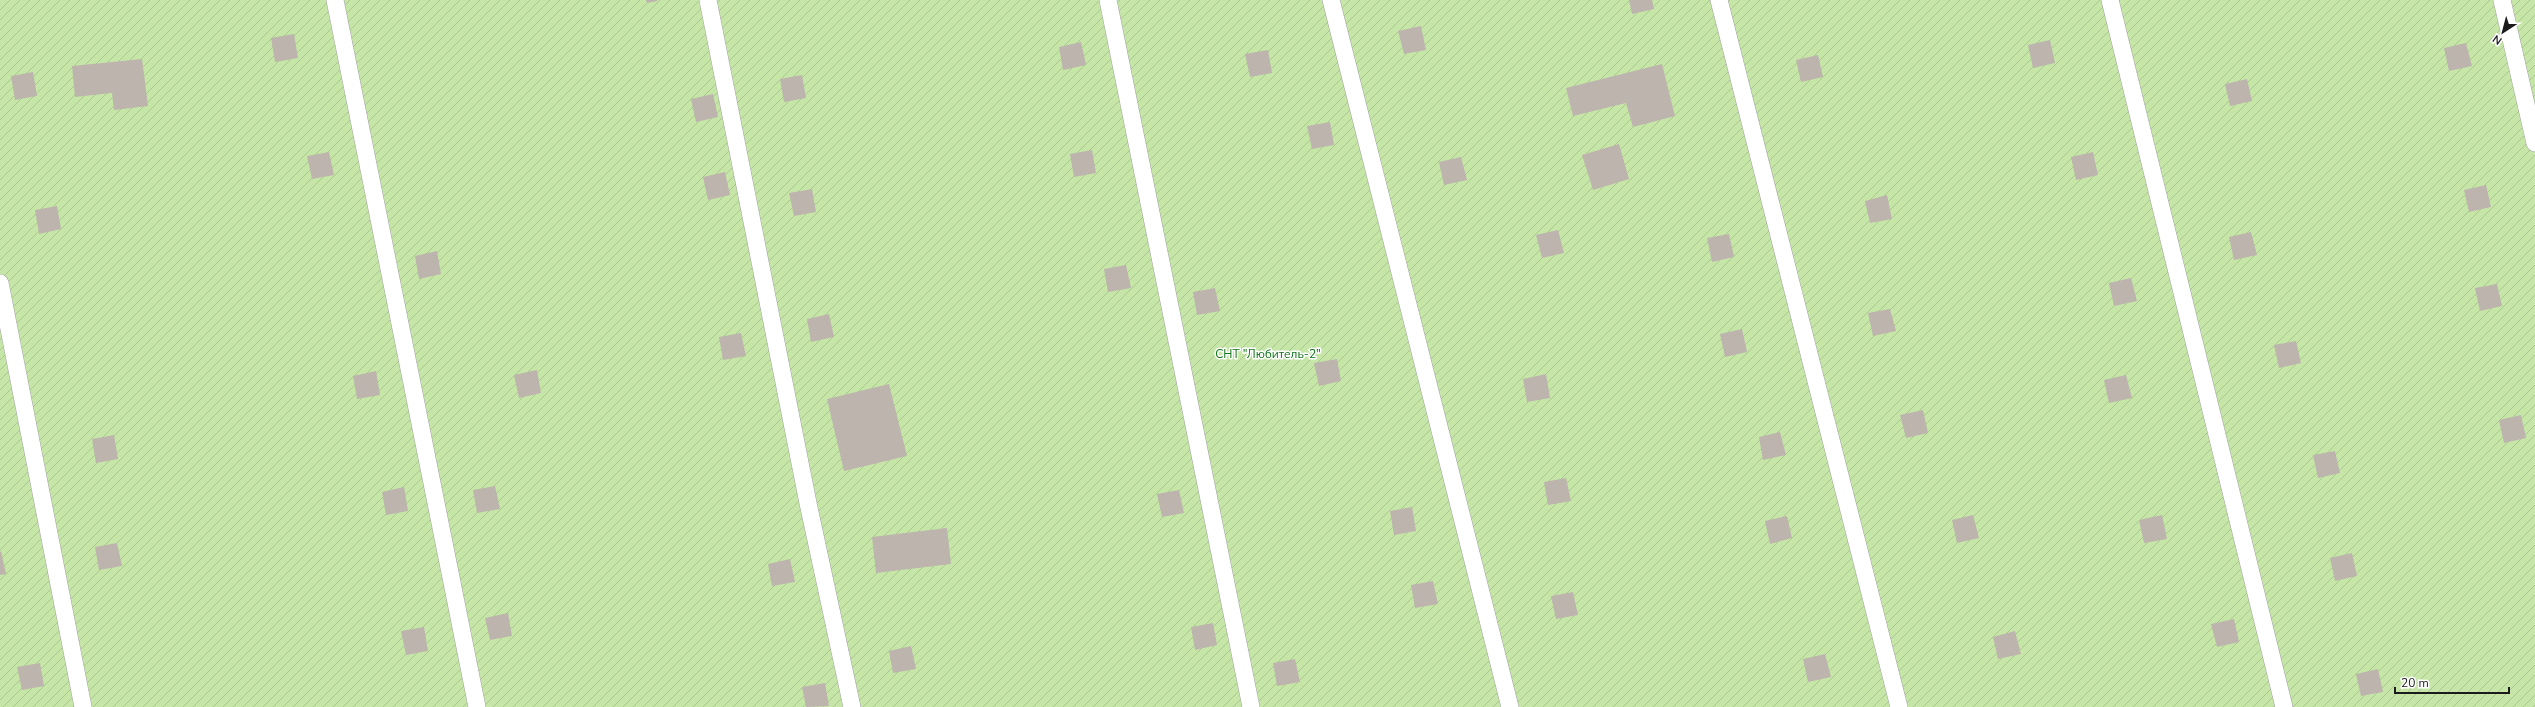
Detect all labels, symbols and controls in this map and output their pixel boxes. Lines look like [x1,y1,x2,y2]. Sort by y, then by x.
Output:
north arrow [2483,12,2523,52]
text: N [2490,31,2505,48]
park label: СНТ "Любитель-2" [1215,346,1321,362]
scale bar [2395,669,2509,695]
text: 20 m [2401,675,2429,691]

